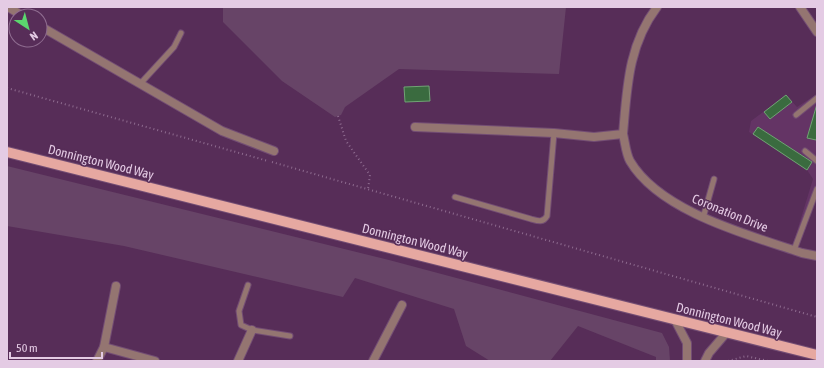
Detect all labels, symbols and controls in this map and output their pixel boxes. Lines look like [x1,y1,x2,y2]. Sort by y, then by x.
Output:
north arrow [8,8,48,48]
text: N [28,29,40,43]
street label: Donnington Wood Way [47,142,156,183]
street label: Coronation Drive [690,191,770,235]
street label: Donnington Wood Way [361,221,470,262]
street label: Donnington Wood Way [675,300,784,341]
scale bar [10,334,102,360]
text: 50 m [16,341,38,355]

